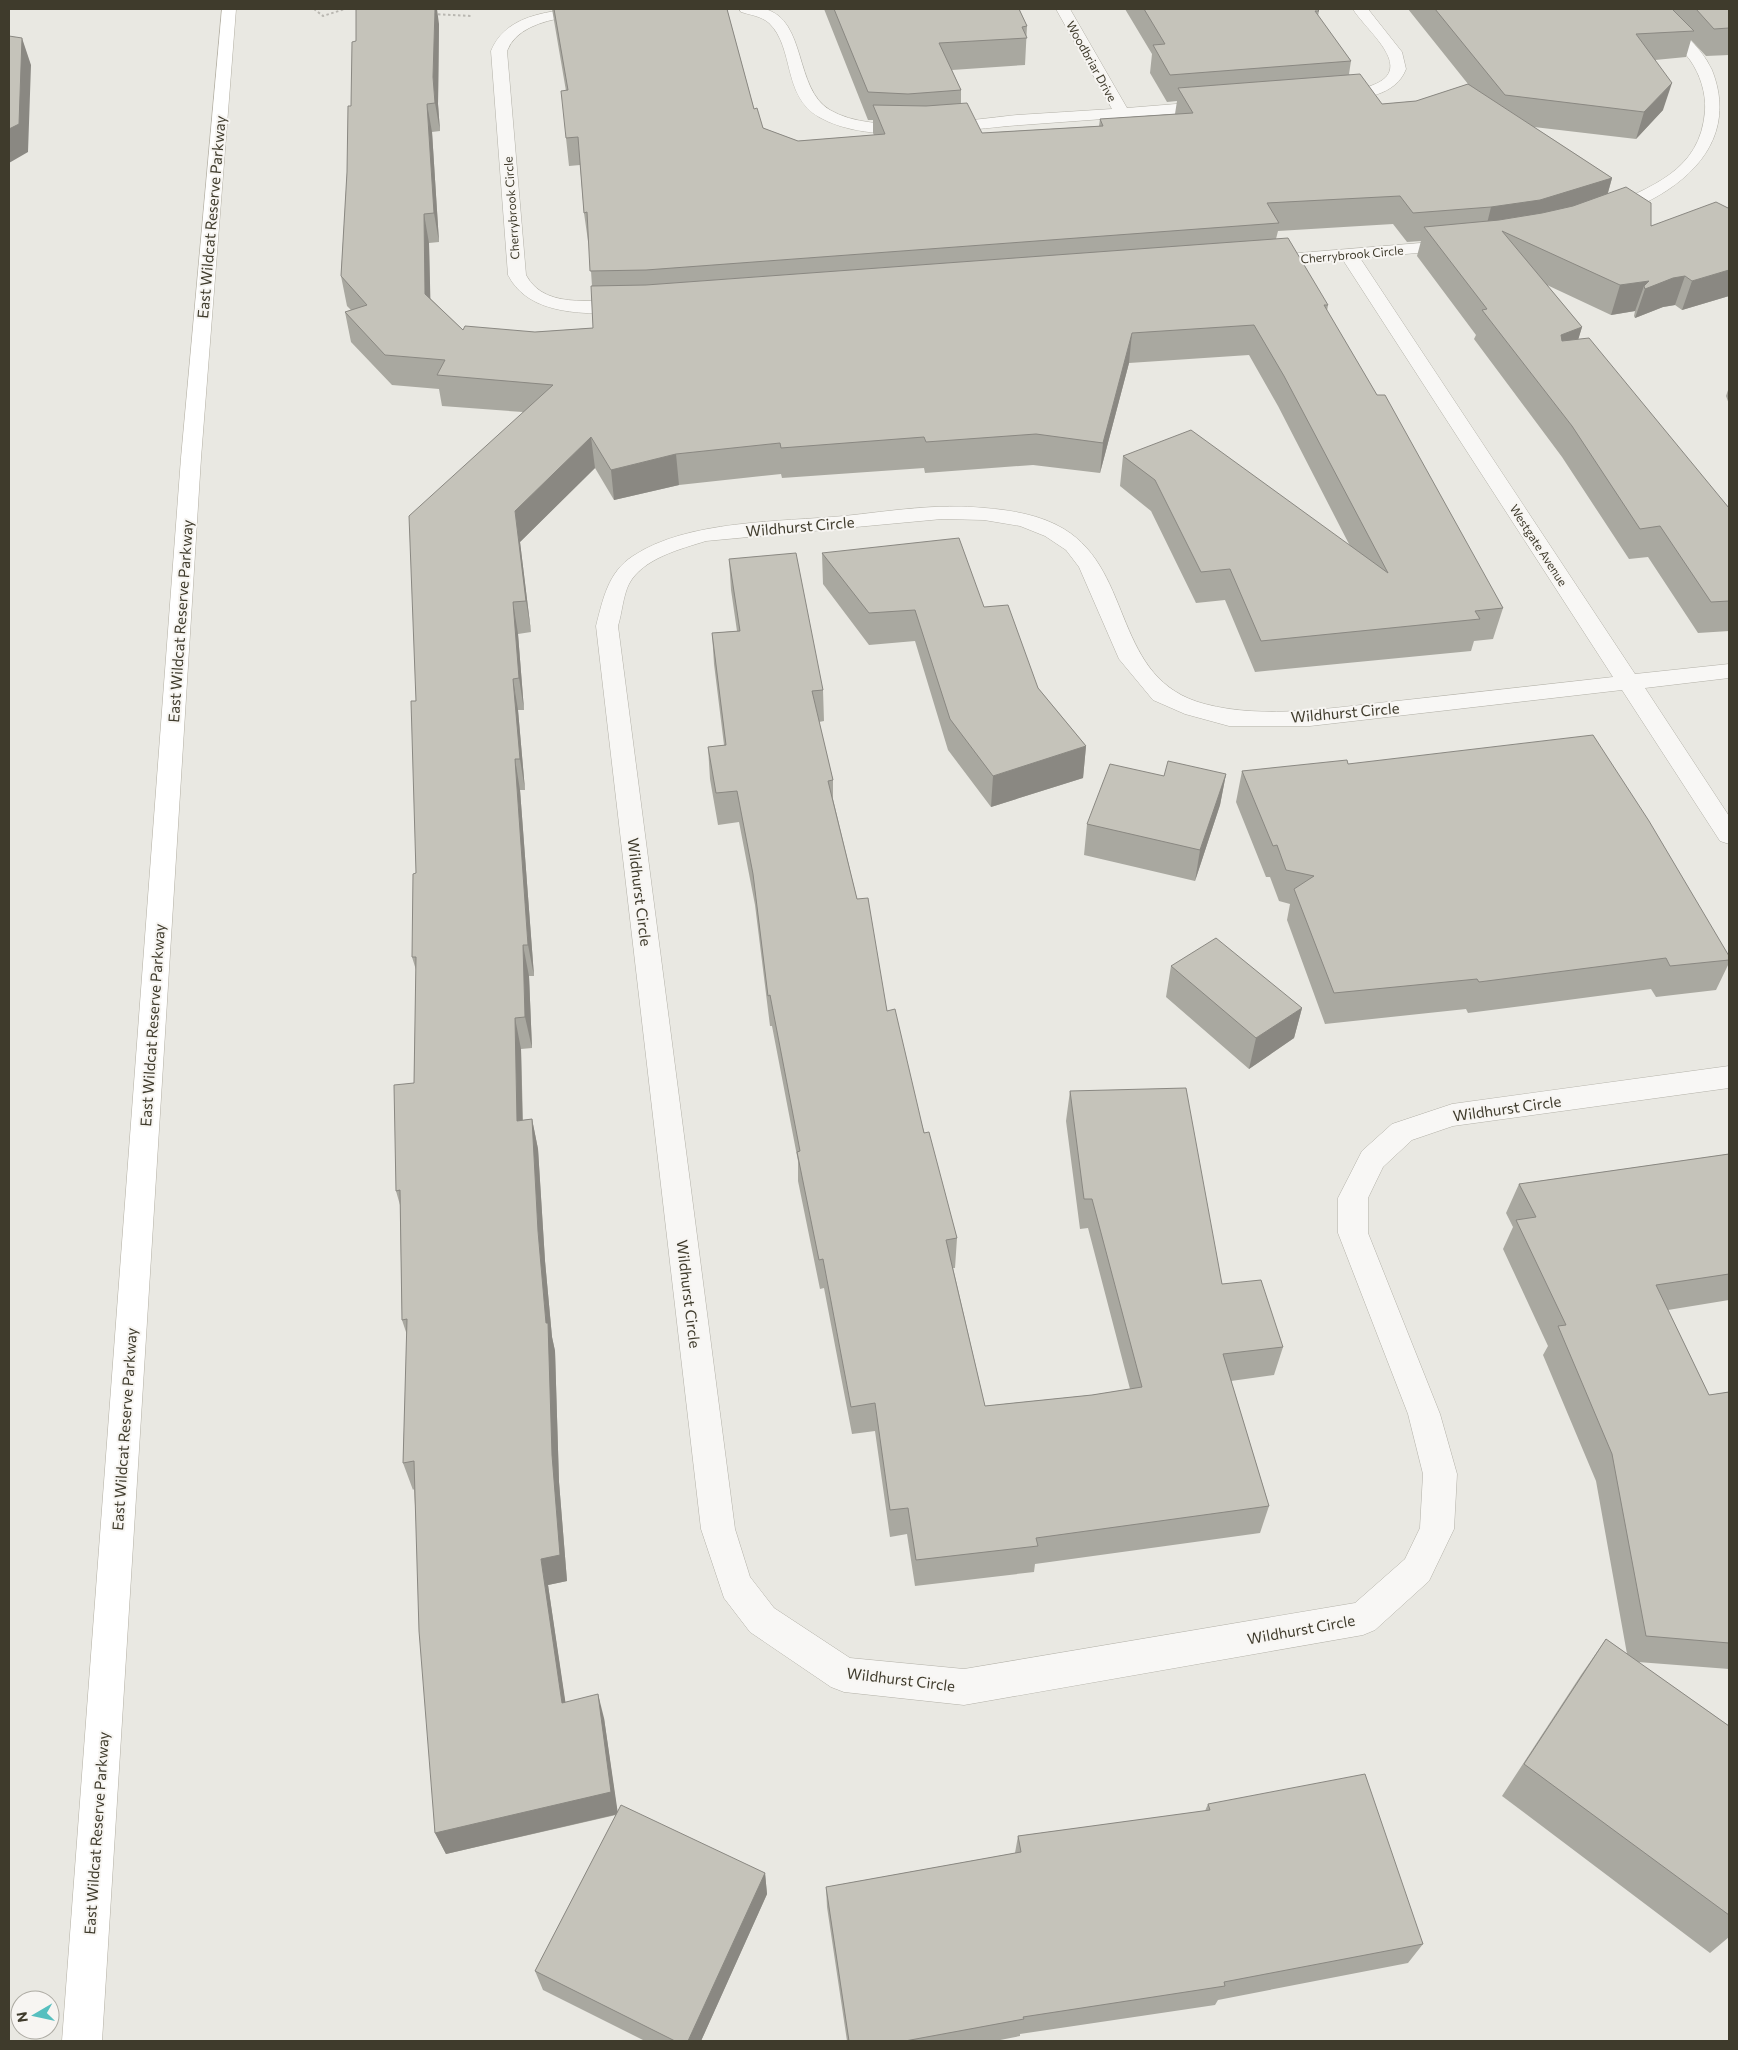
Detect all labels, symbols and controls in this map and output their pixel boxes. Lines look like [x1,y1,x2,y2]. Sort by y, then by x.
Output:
street label: Woodbriar Drive [1064,18,1120,104]
street label: East Wildcat Reserve Parkway [193,115,229,319]
street label: Cherrybrook Circle [500,156,522,260]
street label: Cherrybrook Circle [1300,243,1404,265]
street label: Westgate Avenue [1507,502,1571,588]
street label: Wildhurst Circle [745,512,855,540]
street label: East Wildcat Reserve Parkway [164,519,196,723]
street label: Wildhurst Circle [1290,698,1400,726]
street label: Wildhurst Circle [624,837,656,947]
street label: East Wildcat Reserve Parkway [136,923,168,1127]
street label: Wildhurst Circle [1452,1091,1562,1125]
street label: Wildhurst Circle [673,1239,705,1349]
street label: East Wildcat Reserve Parkway [108,1327,140,1531]
street label: Wildhurst Circle [1246,1611,1356,1647]
street label: Wildhurst Circle [846,1663,956,1695]
street label: East Wildcat Reserve Parkway [80,1731,112,1935]
north arrow [10,1990,60,2040]
text: N [12,2011,31,2024]

